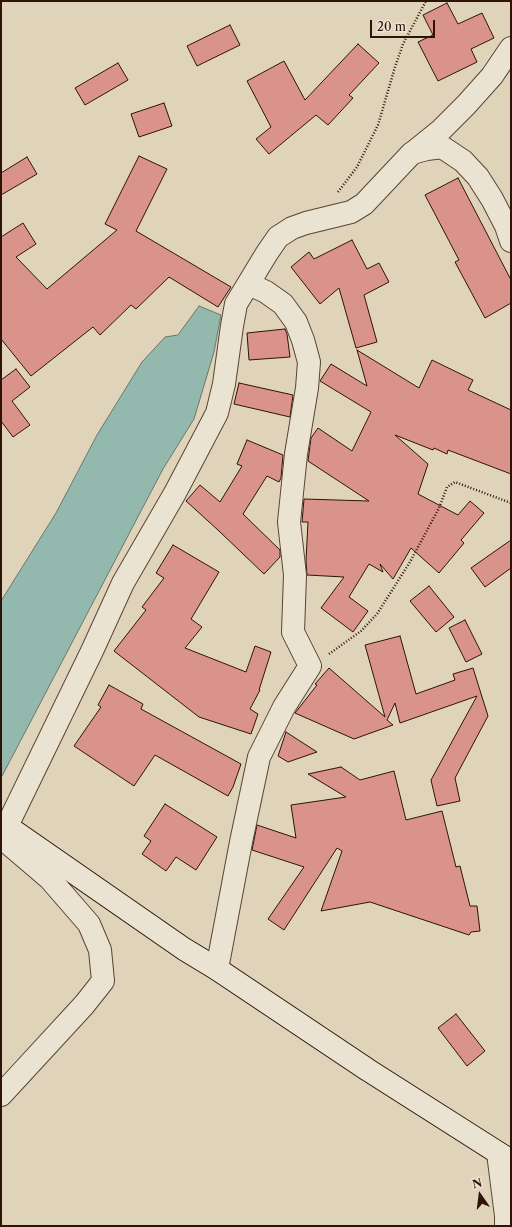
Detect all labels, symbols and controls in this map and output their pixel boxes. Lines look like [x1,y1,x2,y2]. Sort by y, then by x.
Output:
scale bar [372,12,437,38]
text: 20 m [377,19,406,34]
north arrow [460,1175,500,1215]
text: N [471,1175,483,1191]

